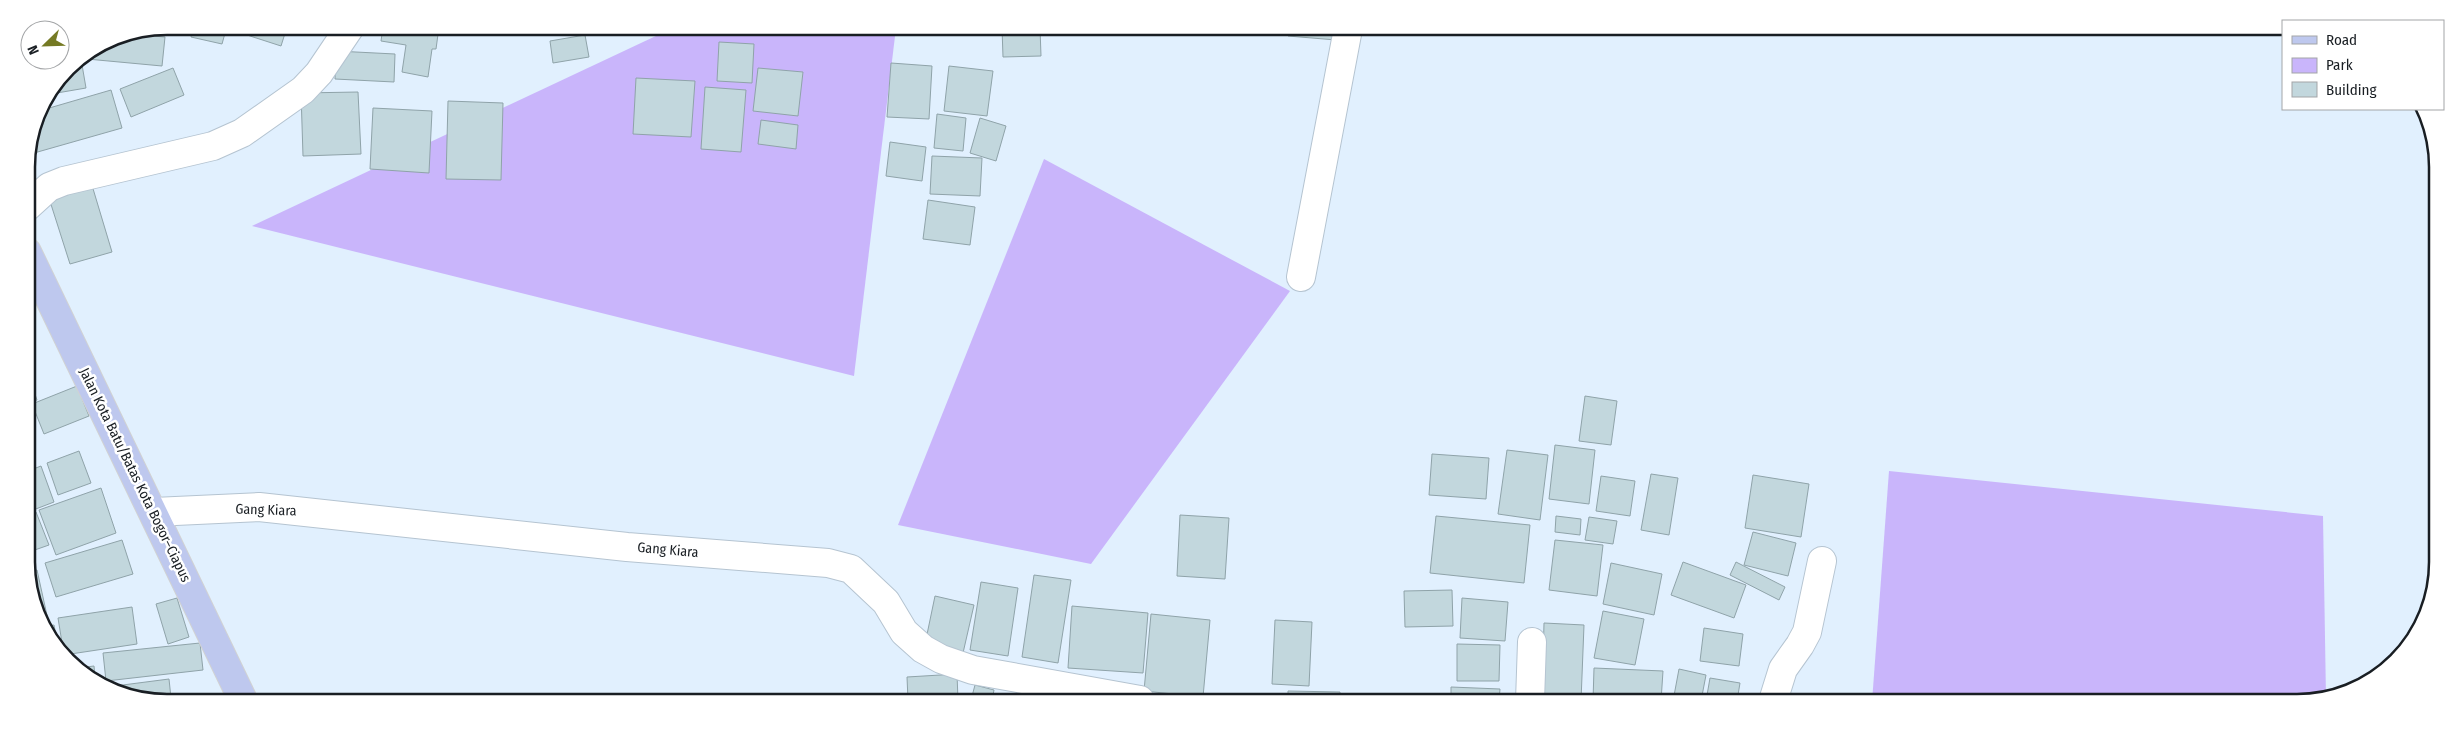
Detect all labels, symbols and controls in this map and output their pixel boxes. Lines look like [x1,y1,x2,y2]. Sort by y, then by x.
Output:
north arrow [20,20,70,70]
legend [2282,20,2444,110]
text: Road [2326,31,2357,49]
text: N [24,43,43,57]
text: Park [2326,56,2353,74]
text: Building [2326,81,2377,99]
street label: Jalan Kota Batu/Batas Kota Bogor–Ciapus [76,365,194,585]
street label: Gang Kiara [235,500,297,520]
street label: Gang Kiara [637,539,699,561]

